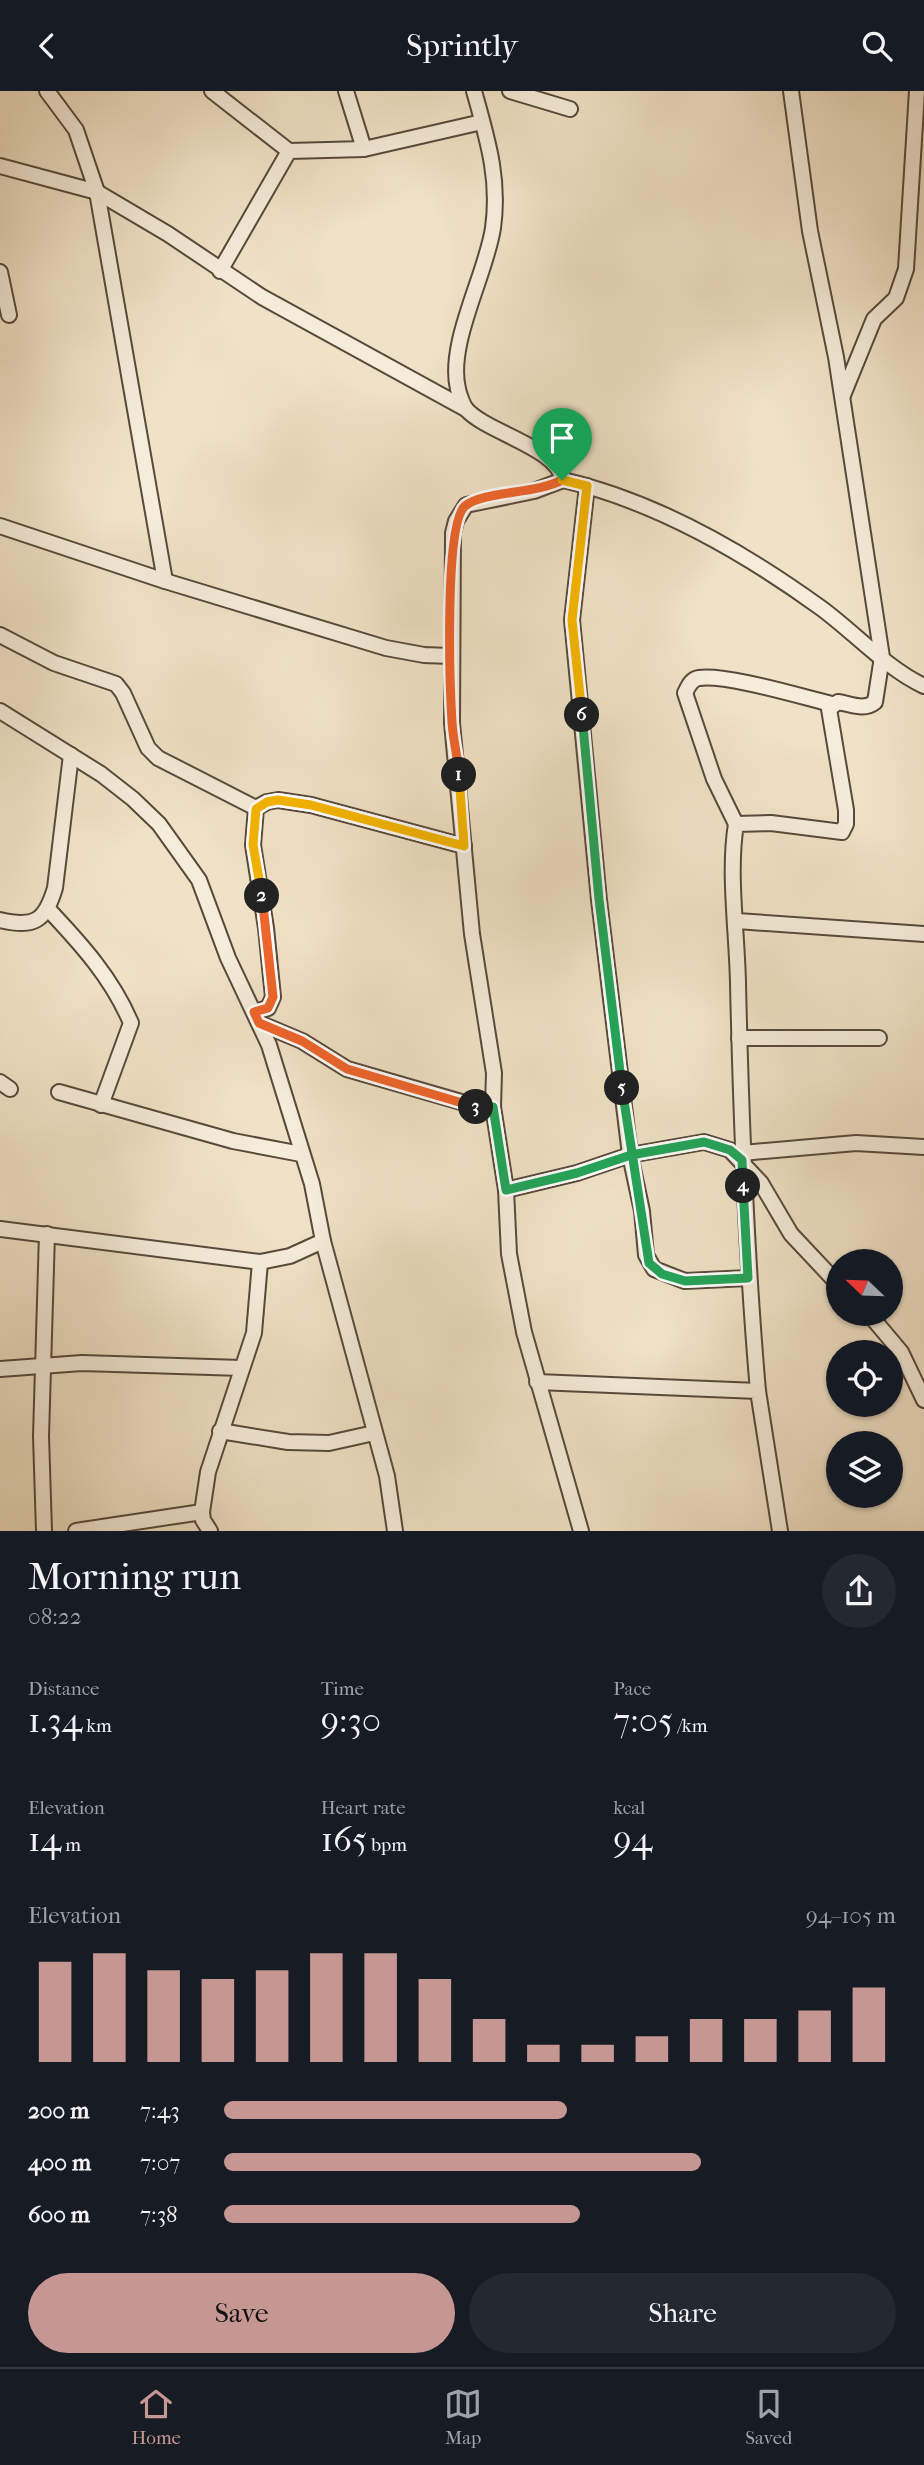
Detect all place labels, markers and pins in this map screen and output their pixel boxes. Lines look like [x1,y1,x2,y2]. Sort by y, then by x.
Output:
pin [532,408,592,480]
pin: 6 [564,697,600,733]
pin: 1 [442,757,476,793]
pin: 2 [244,879,280,913]
pin: 5 [604,1070,640,1105]
pin: 3 [458,1089,494,1125]
pin: 4 [726,1169,760,1203]

